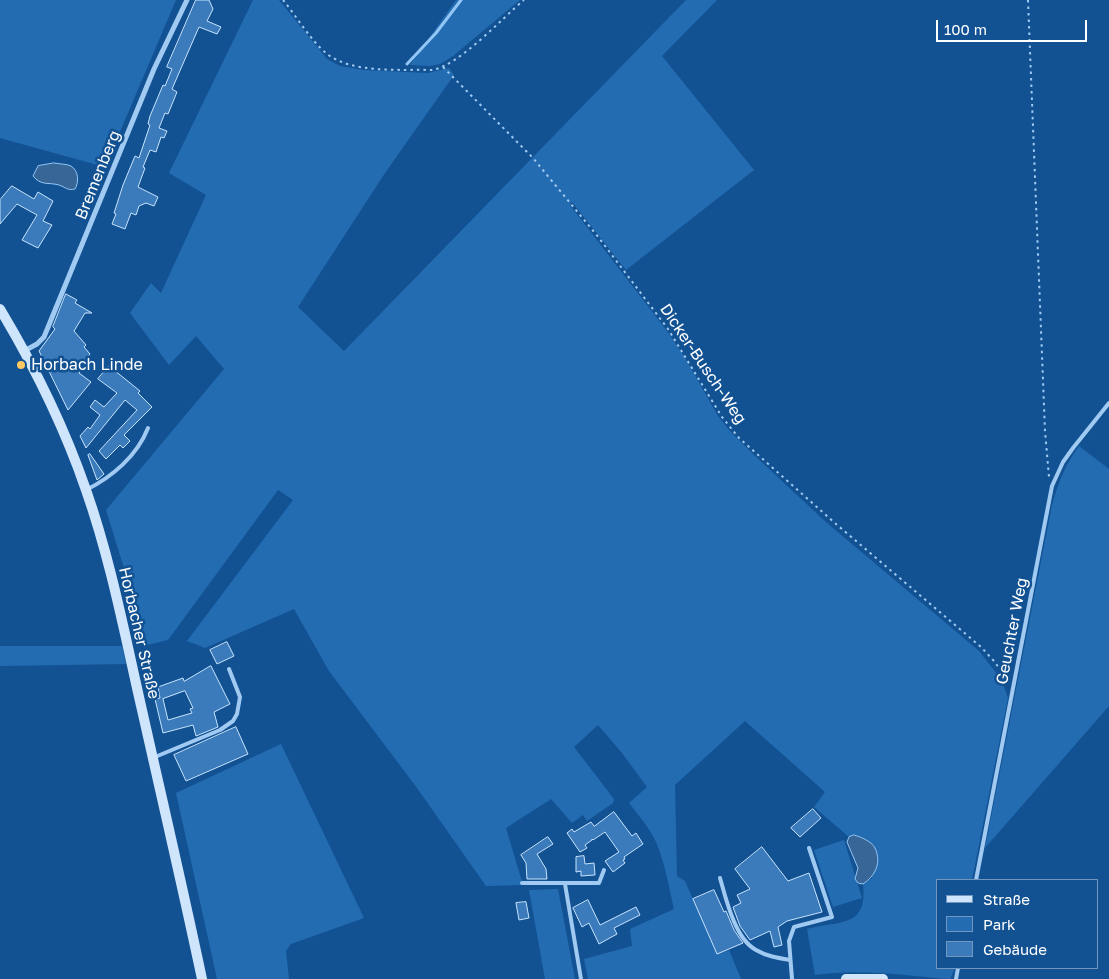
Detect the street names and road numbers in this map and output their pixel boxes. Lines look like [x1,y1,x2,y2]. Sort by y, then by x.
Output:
street label: Bremenberg [71,128,125,222]
street label: Dicker-Busch-Weg [656,300,750,428]
street label: Horbacher Straße [114,565,164,701]
street label: Geuchter Weg [992,576,1032,686]

